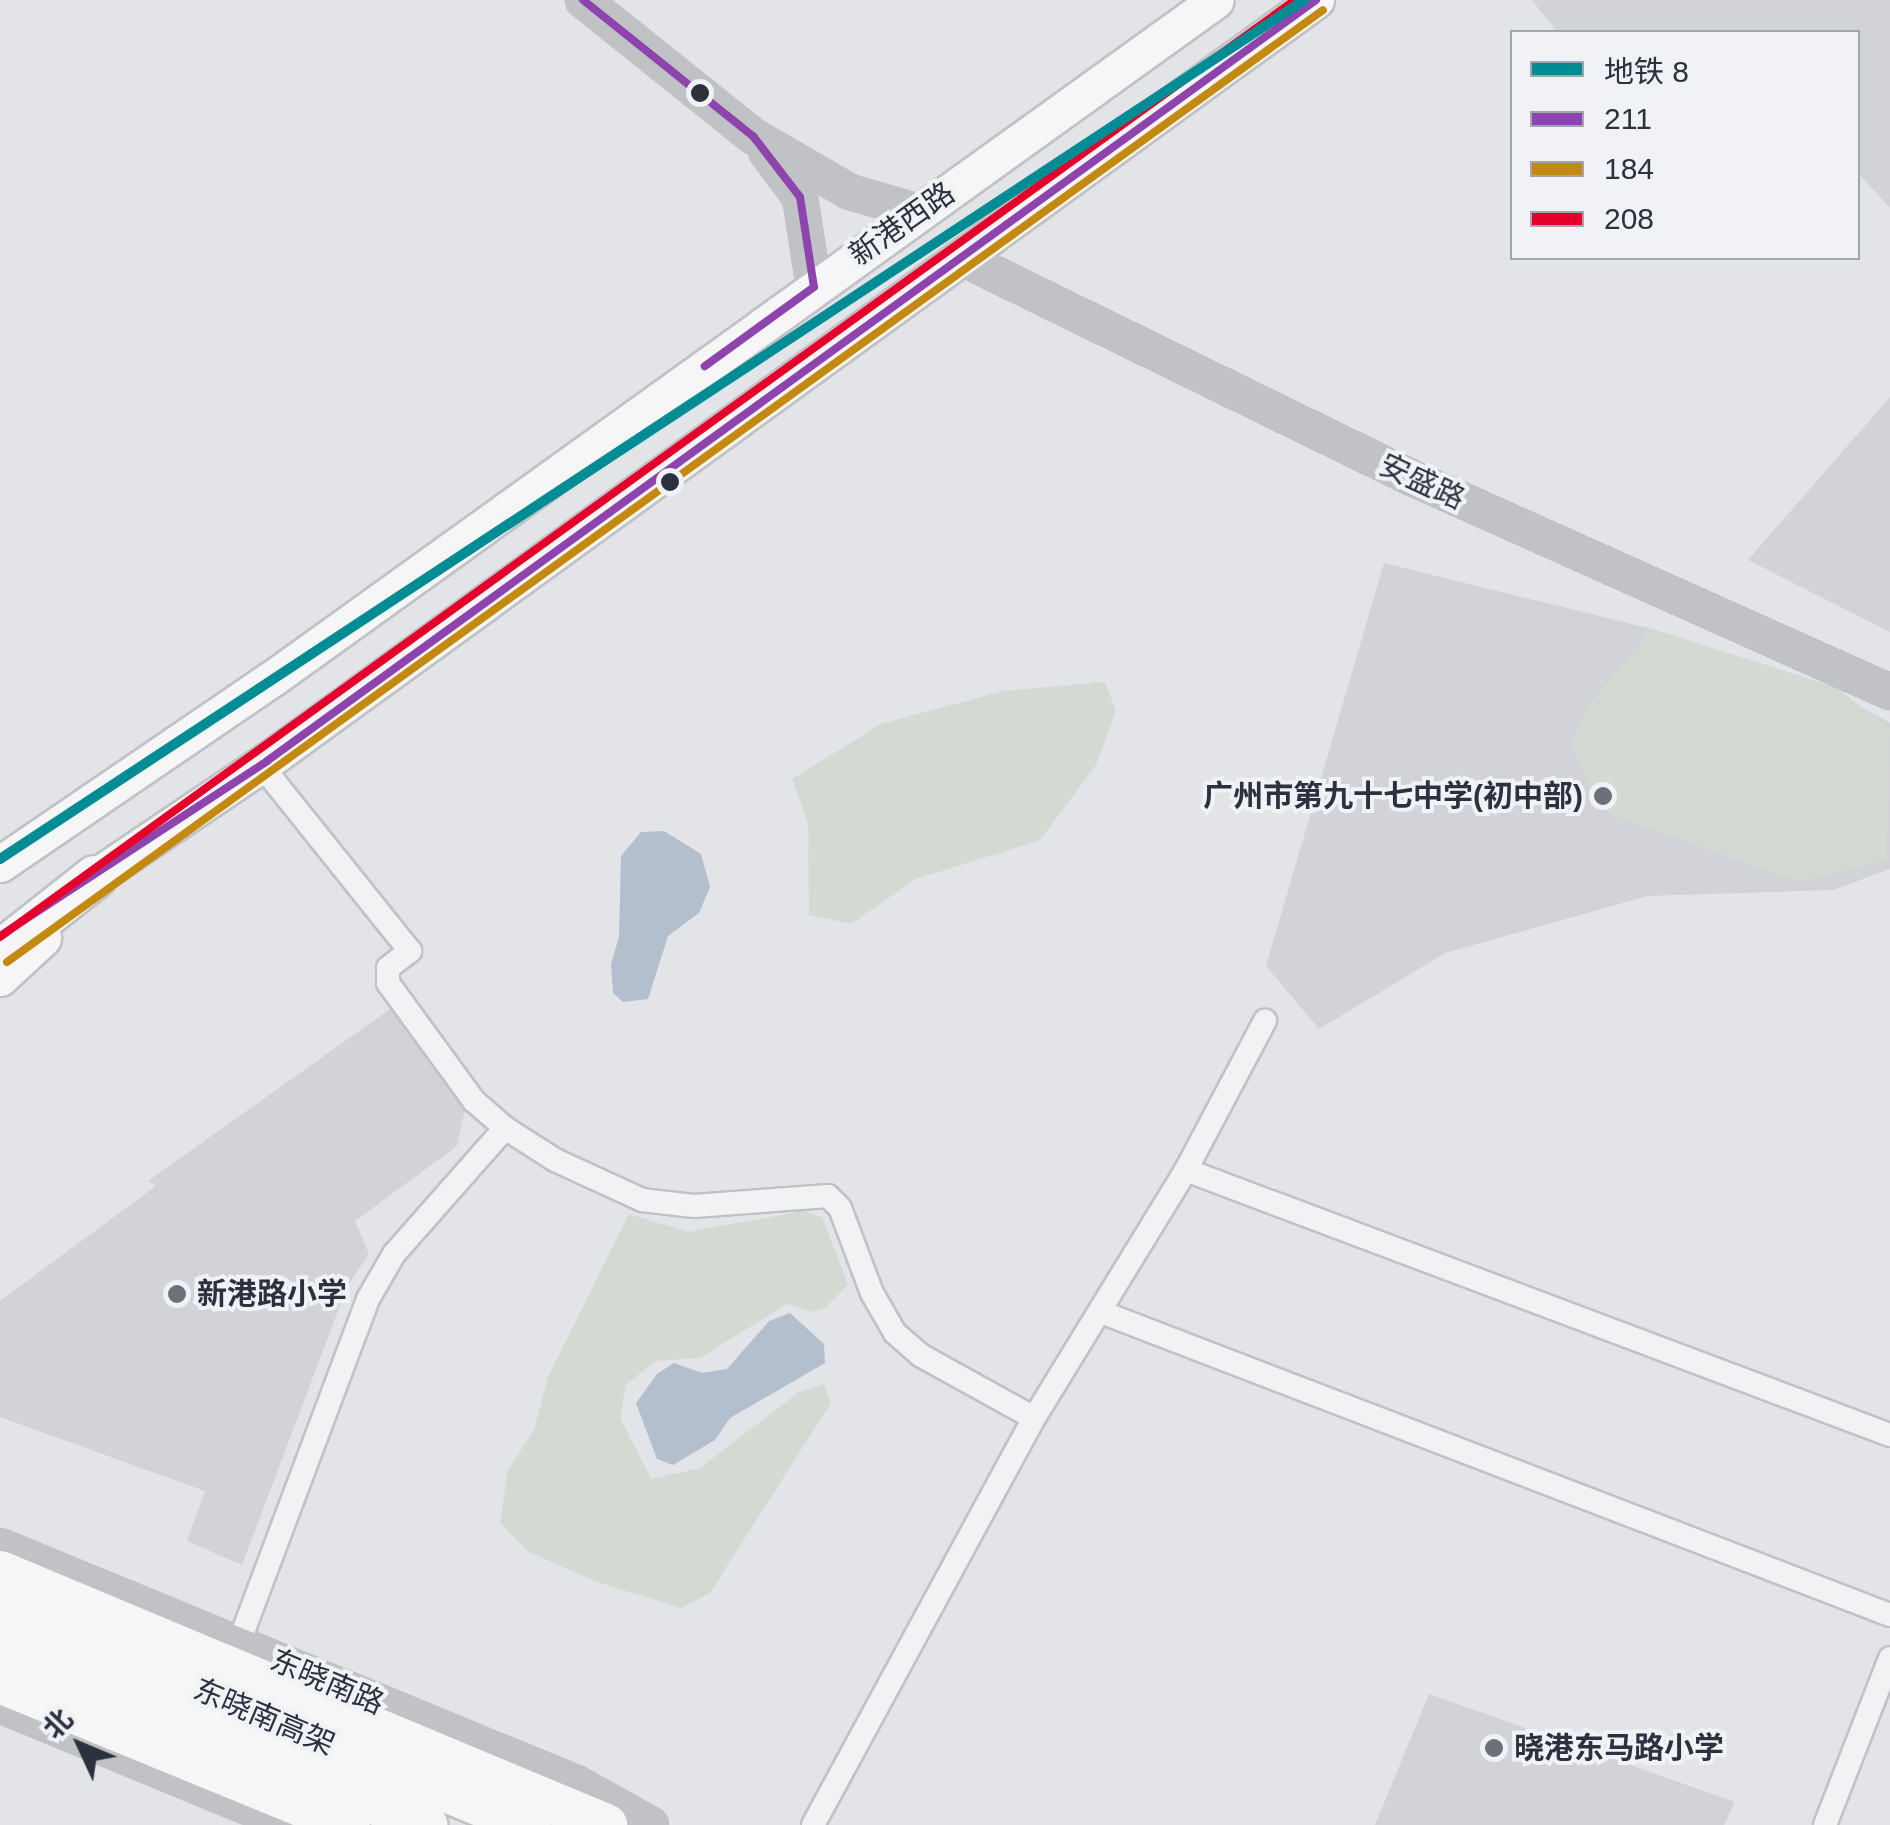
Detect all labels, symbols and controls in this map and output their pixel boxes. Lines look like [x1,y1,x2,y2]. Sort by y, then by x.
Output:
legend [1510,30,1860,260]
text: 地铁 8 [1604,55,1689,88]
unlabelled marker [690,83,710,103]
text: 211 [1604,102,1652,135]
text: 184 [1604,152,1654,185]
street label: 新港西路 [843,175,961,273]
text: 208 [1604,202,1654,235]
street label: 安盛路 [1374,447,1470,517]
unlabelled marker [660,472,680,492]
place label: 广州市第九十七中学(初中部) [1203,778,1583,814]
marker: 广州市第九十七中学(初中部) [1592,785,1614,807]
place label: 新港路小学 [197,1276,347,1312]
marker: 新港路小学 [166,1283,188,1305]
street label: 东晓南路 [265,1642,389,1722]
street label: 东晓南高架 [188,1671,340,1763]
north arrow [30,1695,130,1795]
text: 北 [37,1703,79,1745]
place label: 晓港东马路小学 [1514,1730,1724,1766]
marker: 晓港东马路小学 [1483,1737,1505,1759]

